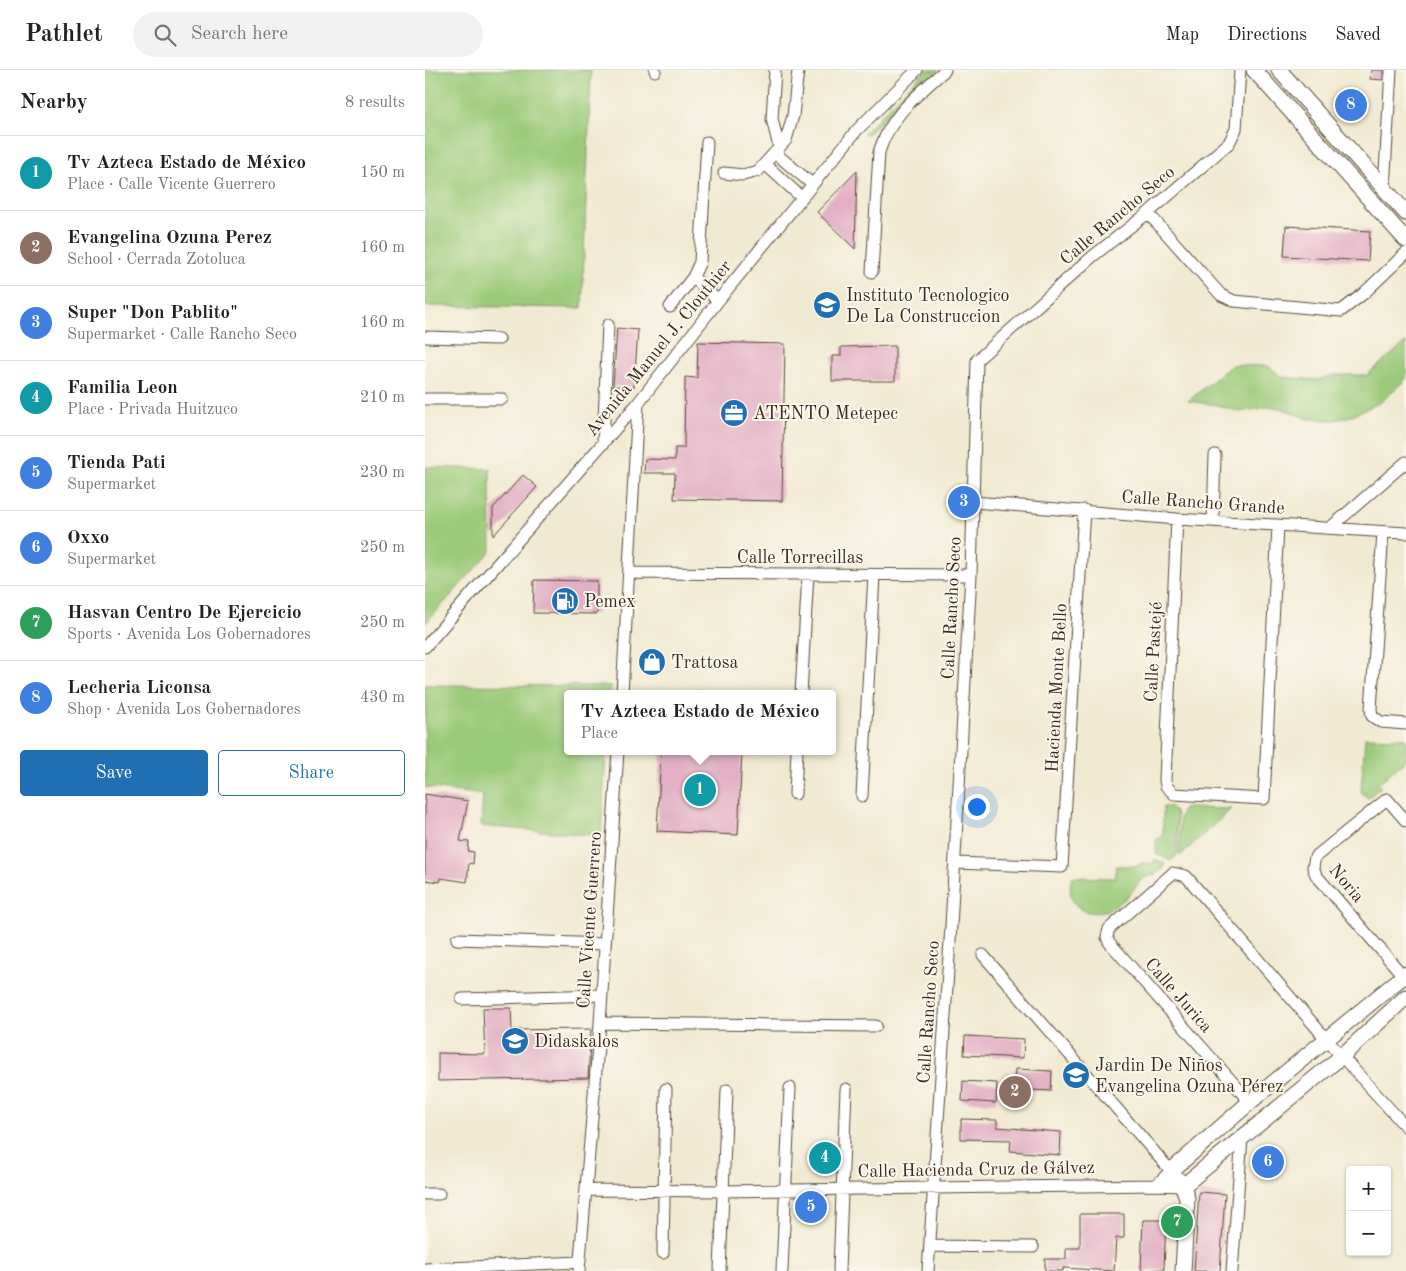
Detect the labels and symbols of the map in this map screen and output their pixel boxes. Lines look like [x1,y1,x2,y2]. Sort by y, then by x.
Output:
pin: 8 [1335,86,1367,124]
street label: Calle Rancho Seco [1057,163,1178,269]
street label: Avenida Manuel J. Clouthier [582,257,736,440]
place label: Instituto Tecnologico De La Construccion [846,287,1010,326]
school or university icon: Instituto Tecnologico De La Construccion [812,290,842,320]
office icon: ATENTO Metepec [719,398,749,428]
place label: ATENTO Metepec [753,405,898,423]
pin: 3 [948,483,980,521]
street label: Calle Rancho Grande [1121,488,1285,518]
street label: Calle Rancho Seco [939,536,965,680]
street label: Calle Torrecillas [737,549,864,567]
fuel station icon: Pemex [550,586,580,616]
place label: Pemex [584,593,636,611]
street label: Calle Pastejé [1142,601,1166,703]
street label: Hacienda Monte Bello [1044,603,1070,773]
shop icon: Trattosa [637,647,667,677]
place label: Trattosa [671,654,738,672]
pin: 1 [684,771,716,809]
your location [964,794,990,820]
street label: Calle Vicente Guerrero [575,831,605,1009]
street label: Noria [1325,861,1367,906]
street label: Calle Rancho Seco [915,940,943,1084]
street label: Calle Jurica [1141,955,1215,1036]
school or university icon: Didaskalos [500,1026,530,1056]
place label: Didaskalos [534,1033,619,1051]
place label: Jardin De Niños Evangelina Ozuna Pérez [1095,1057,1283,1096]
school or university icon: Jardin De Niños Evangelina Ozuna Pérez [1061,1060,1091,1090]
pin: 2 [999,1073,1031,1111]
pin: 4 [809,1139,841,1177]
pin: 6 [1252,1143,1284,1181]
street label: Calle Hacienda Cruz de Gálvez [857,1159,1095,1181]
pin: 5 [795,1188,827,1226]
pin: 7 [1161,1203,1193,1241]

